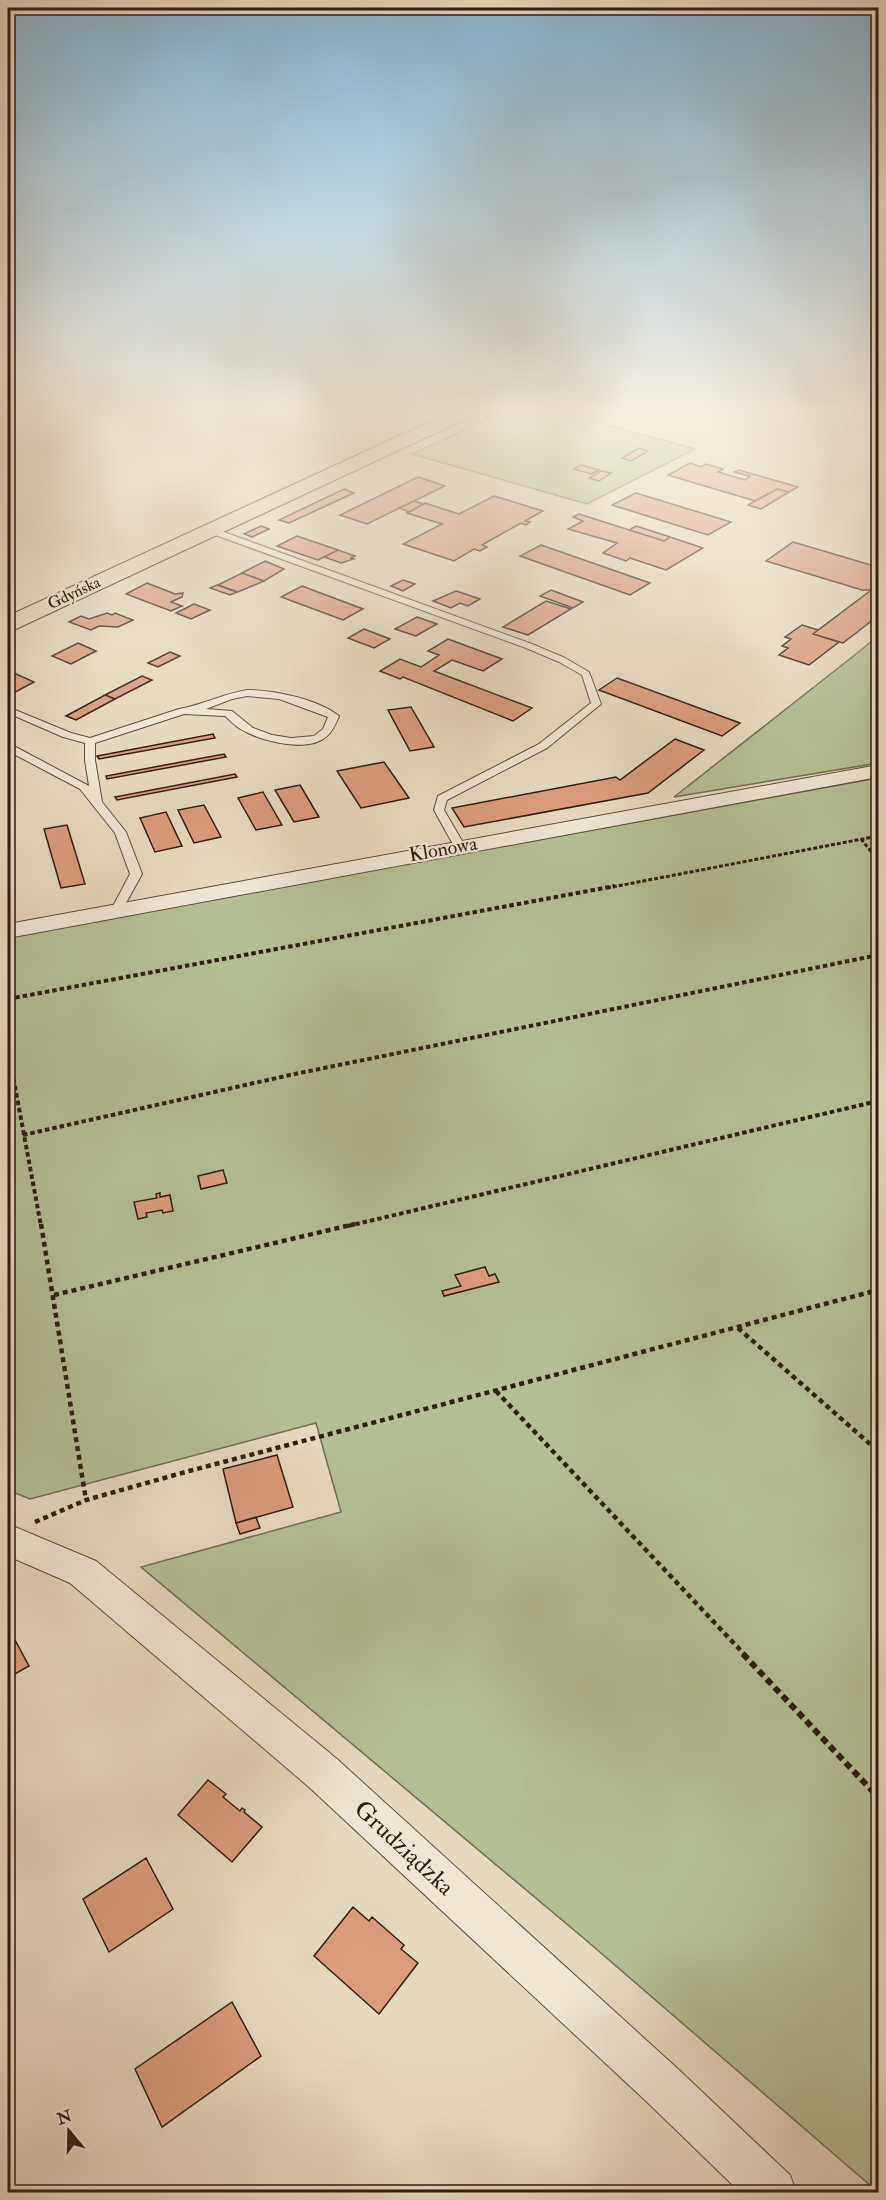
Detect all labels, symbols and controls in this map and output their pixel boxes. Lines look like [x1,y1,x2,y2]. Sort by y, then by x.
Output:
street label: Gdyńska [44,572,104,614]
street label: Klonowa [407,831,480,867]
street label: Grudziądzka [347,1794,461,1903]
north arrow [39,2101,99,2161]
text: N [53,2106,75,2130]

